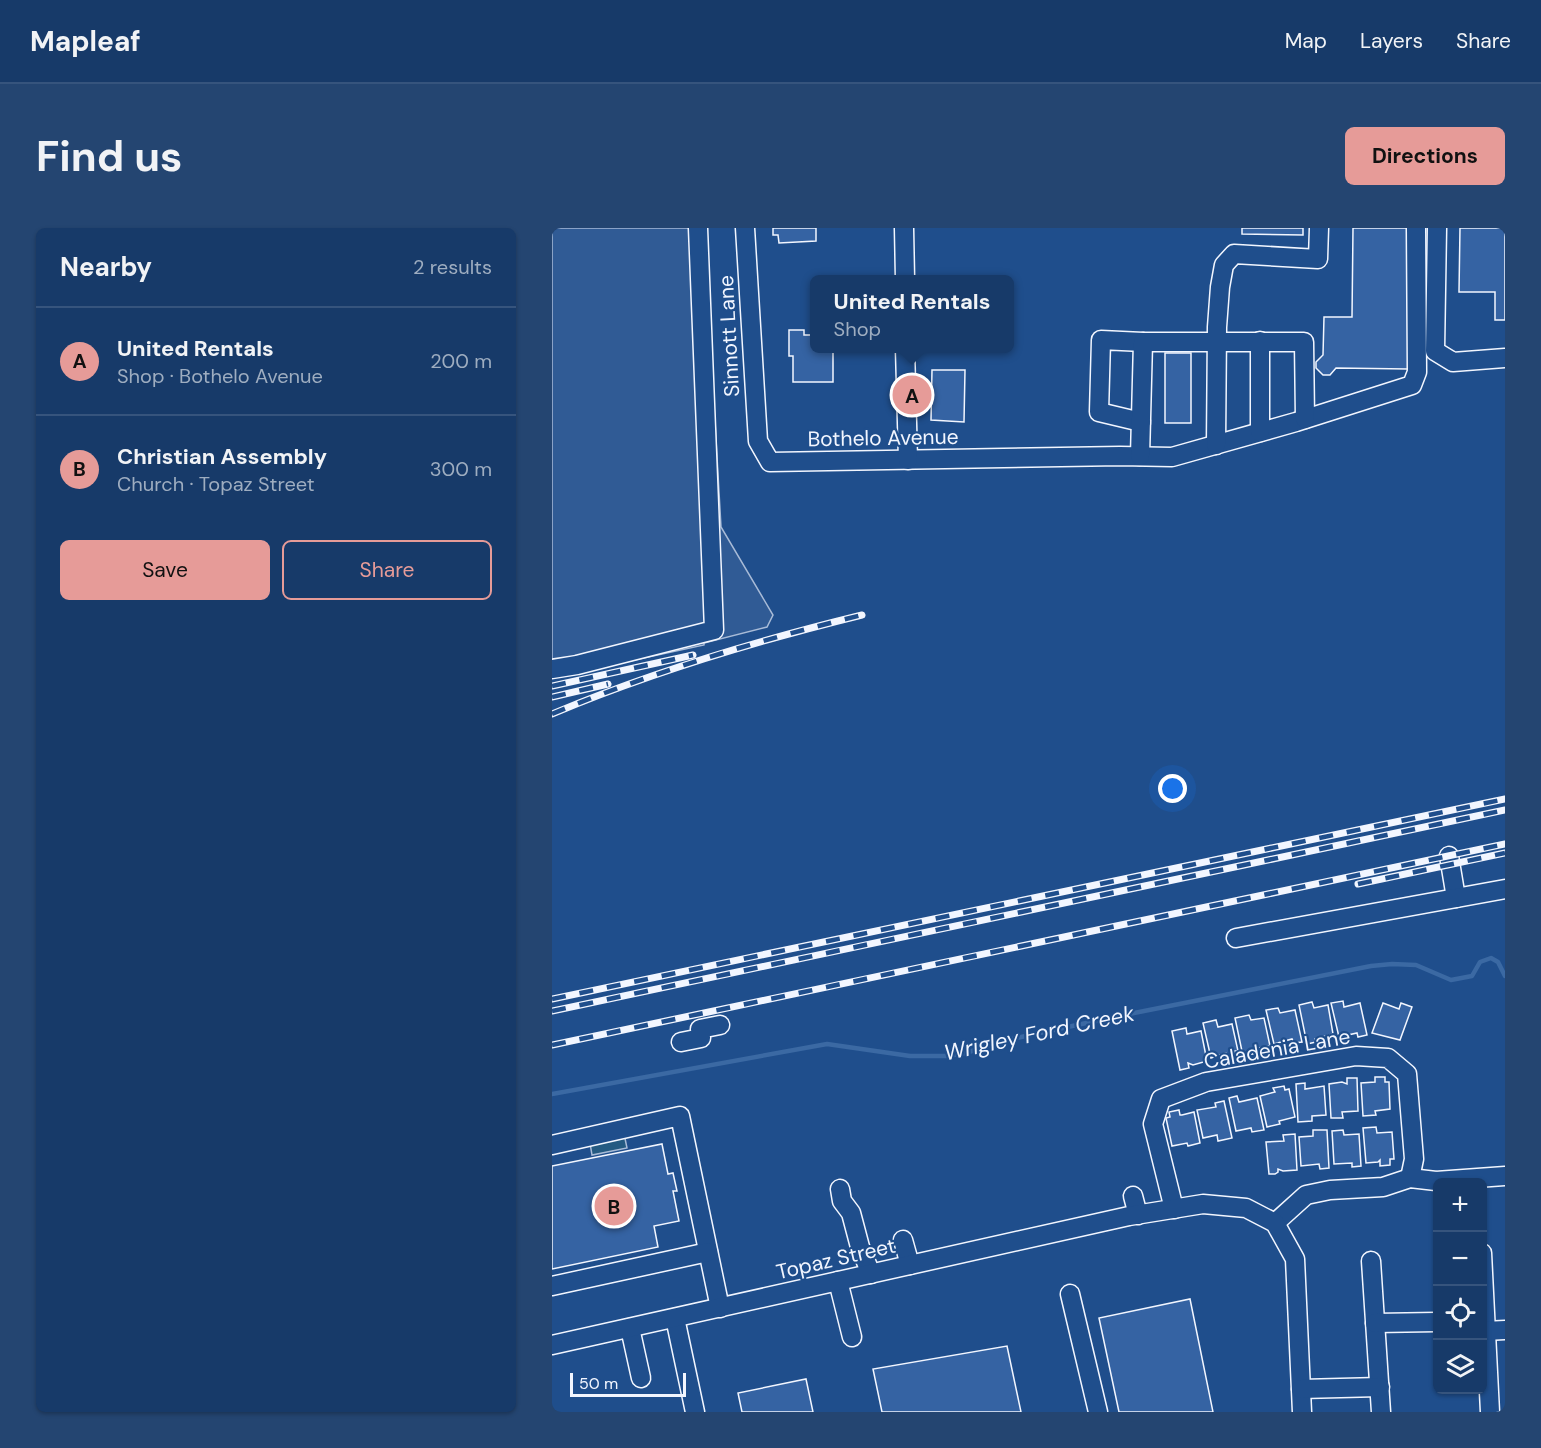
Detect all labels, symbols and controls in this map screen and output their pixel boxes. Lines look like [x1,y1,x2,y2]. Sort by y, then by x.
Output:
text: Mapleaf [30,23,141,60]
text: Map [1285,27,1327,55]
text: Layers [1360,27,1423,55]
text: Share [1456,27,1511,55]
button: Directions [1345,127,1505,185]
text: Find us [36,129,182,184]
text: Nearby [60,250,152,284]
text: 2 results [413,254,492,280]
street label: Sinnott Lane [712,274,746,398]
popup [810,275,1014,353]
text: United Rentals [834,287,990,316]
text: Shop [834,316,881,342]
text: United Rentals [117,334,274,363]
text: A [72,348,87,374]
text: 200 m [430,348,492,374]
text: Shop · Bothelo Avenue [117,363,323,389]
pin: A [892,372,932,418]
street label: Bothelo Avenue [807,423,959,453]
text: Christian Assembly [117,442,327,471]
text: B [73,456,86,482]
text: 300 m [430,456,492,482]
text: Church · Topaz Street [117,471,315,497]
button: Save [60,540,270,600]
button: Share [282,540,492,600]
your location [1158,774,1187,803]
water label: Wrigley Ford Creek [941,999,1138,1067]
street label: Caladenia Lane [1202,1022,1353,1076]
map controls [1433,1178,1487,1394]
button: + [1433,1178,1487,1232]
pin: B [594,1184,634,1228]
street label: Topaz Street [774,1232,898,1286]
button: − [1433,1232,1487,1286]
button: locate [1433,1286,1487,1340]
button: layers [1433,1340,1487,1394]
scale bar [570,1370,686,1398]
text: 50 m [579,1373,618,1394]

